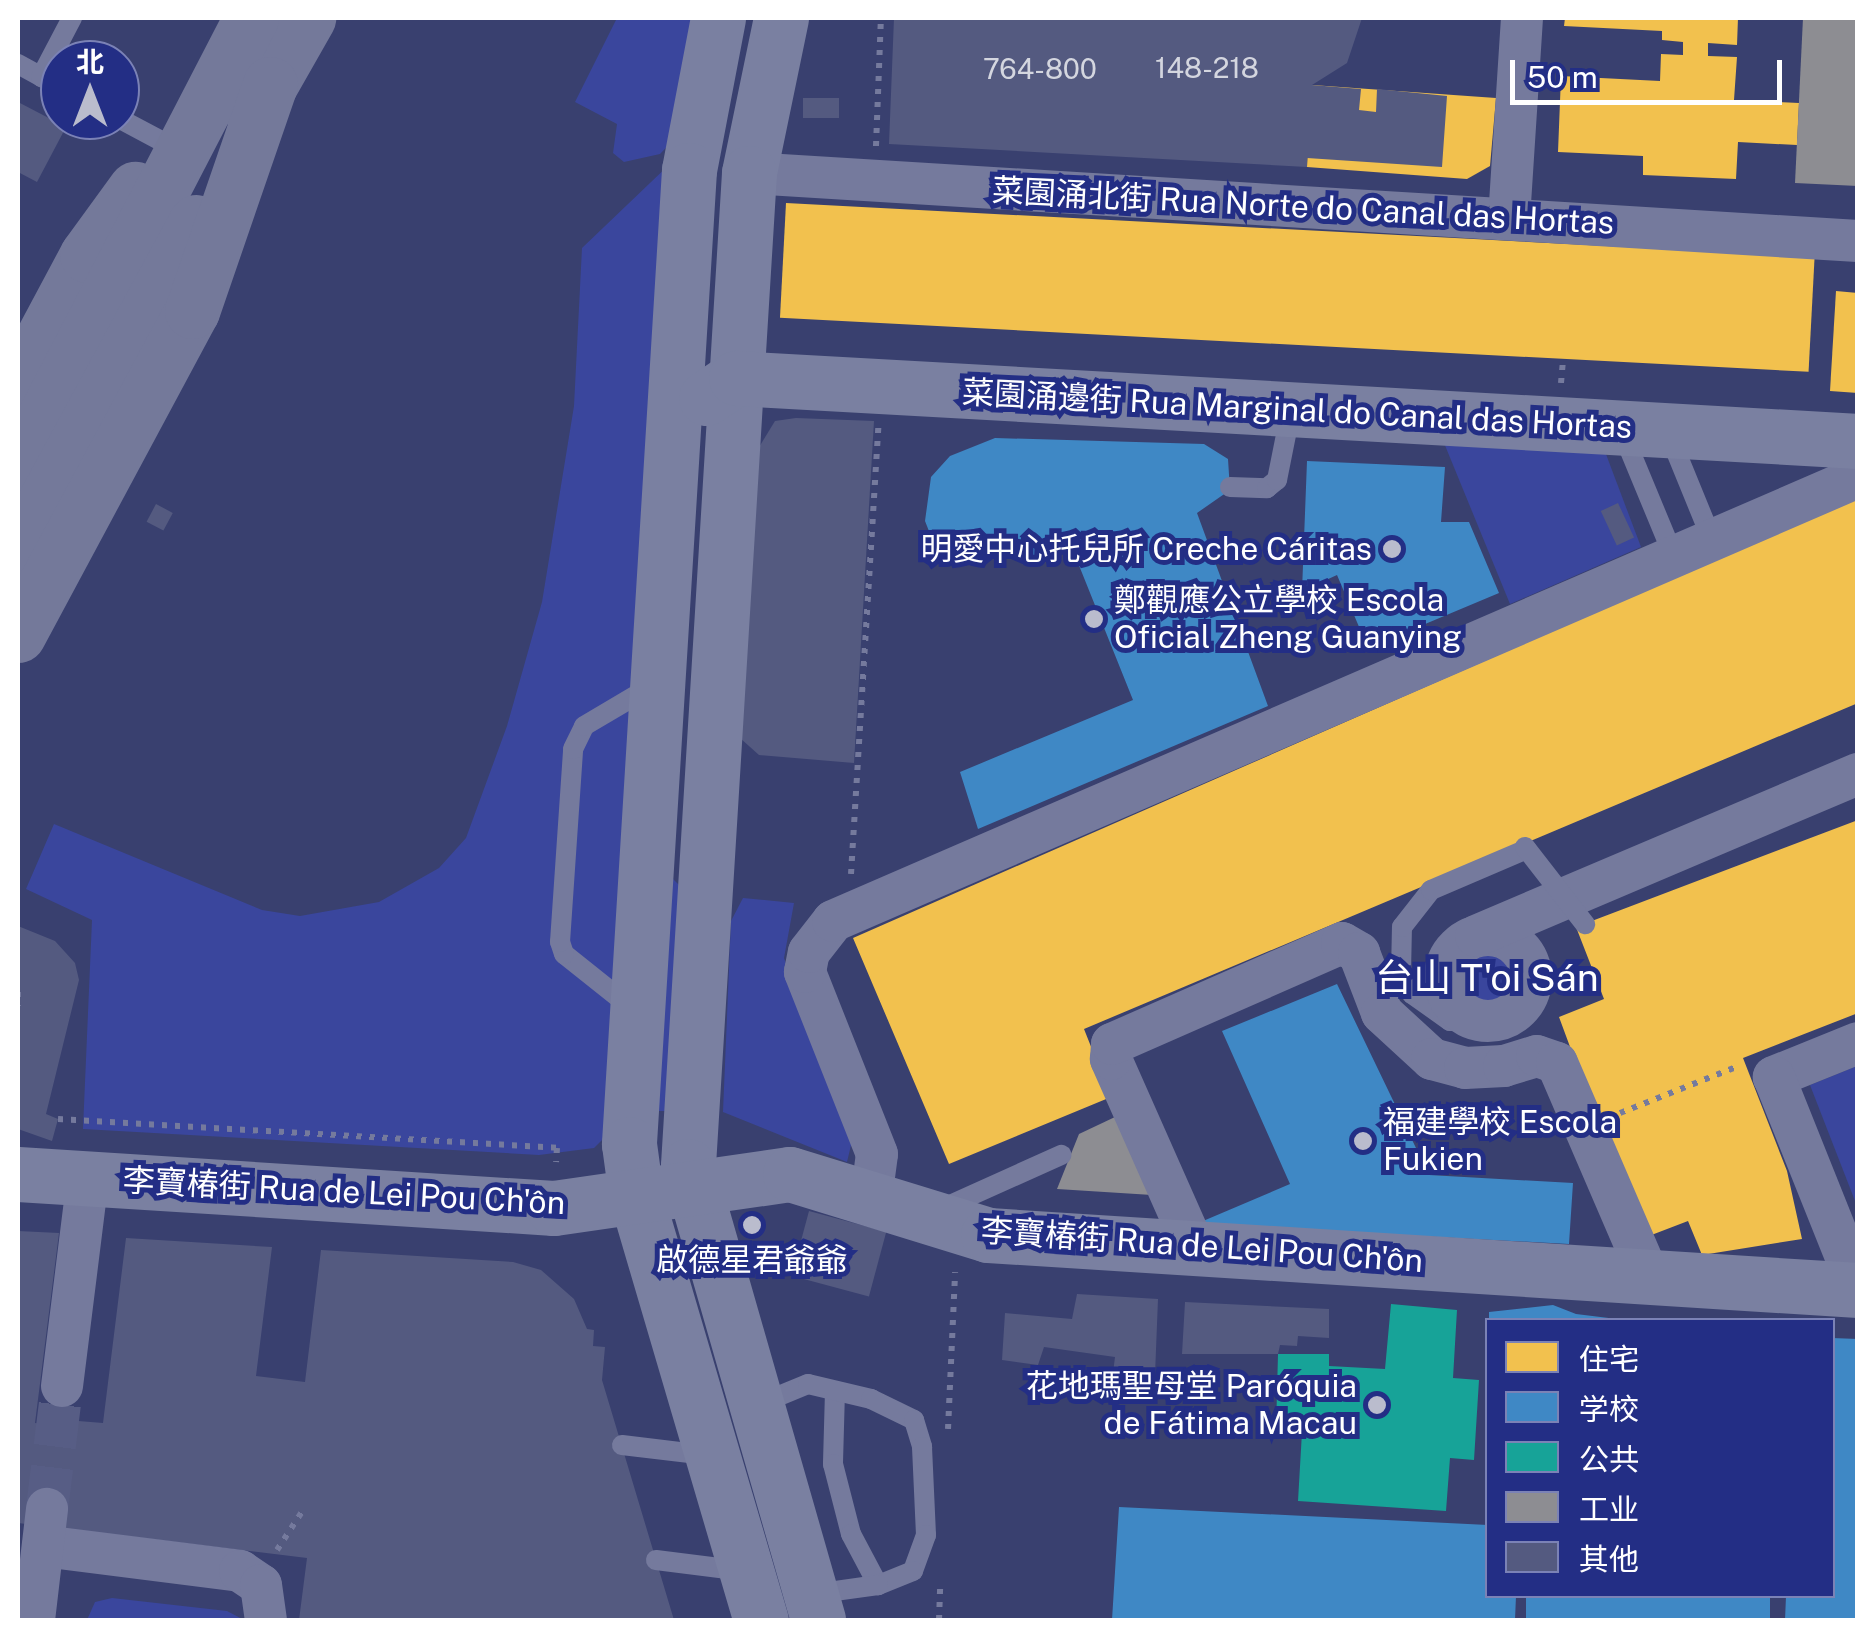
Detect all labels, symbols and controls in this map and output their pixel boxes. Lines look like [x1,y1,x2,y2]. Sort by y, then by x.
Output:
north arrow [40,40,140,140]
scale bar [1515,40,1788,102]
text: 北 [76,45,104,78]
house number: 148-218 [1155,51,1259,85]
house number: 764-800 [983,52,1097,86]
text: 50 m [1527,59,1598,95]
street label: 菜園涌北街 Rua Norte do Canal das Hortas [990,171,1616,243]
street label: 菜園涌邊街 Rua Marginal do Canal das Hortas [961,373,1633,447]
place label: 明愛中心托兒所 Creche Cáritas [920,530,1372,568]
marker: 明愛中心托兒所 Creche Cáritas [1381,538,1403,560]
place label: 鄭觀應公立學校 Escola Oficial Zheng Guanying [1114,582,1462,657]
marker: 鄭觀應公立學校 Escola Oficial Zheng Guanying [1083,608,1105,630]
district label: 台山 T'oi Sán [1375,955,1599,1001]
place label: 福建學校 Escola Fukien [1383,1104,1617,1179]
marker: 福建學校 Escola Fukien [1352,1130,1374,1152]
street label: 李寶椿街 Rua de Lei Pou Ch'ôn [121,1161,567,1223]
street label: 李寶椿街 Rua de Lei Pou Ch'ôn [979,1211,1425,1281]
marker: 啟德星君爺爺 [741,1214,763,1236]
place label: 啟德星君爺爺 [656,1241,848,1279]
legend [1485,1318,1835,1598]
text: 住宅 [1579,1341,1639,1377]
place label: 花地瑪聖母堂 Paróquia de Fátima Macau [1026,1368,1357,1443]
text: 学校 [1579,1391,1639,1427]
marker: 花地瑪聖母堂 Paróquia de Fátima Macau [1366,1394,1388,1416]
text: 公共 [1579,1441,1639,1477]
text: 工业 [1579,1491,1639,1527]
text: 其他 [1579,1541,1639,1577]

